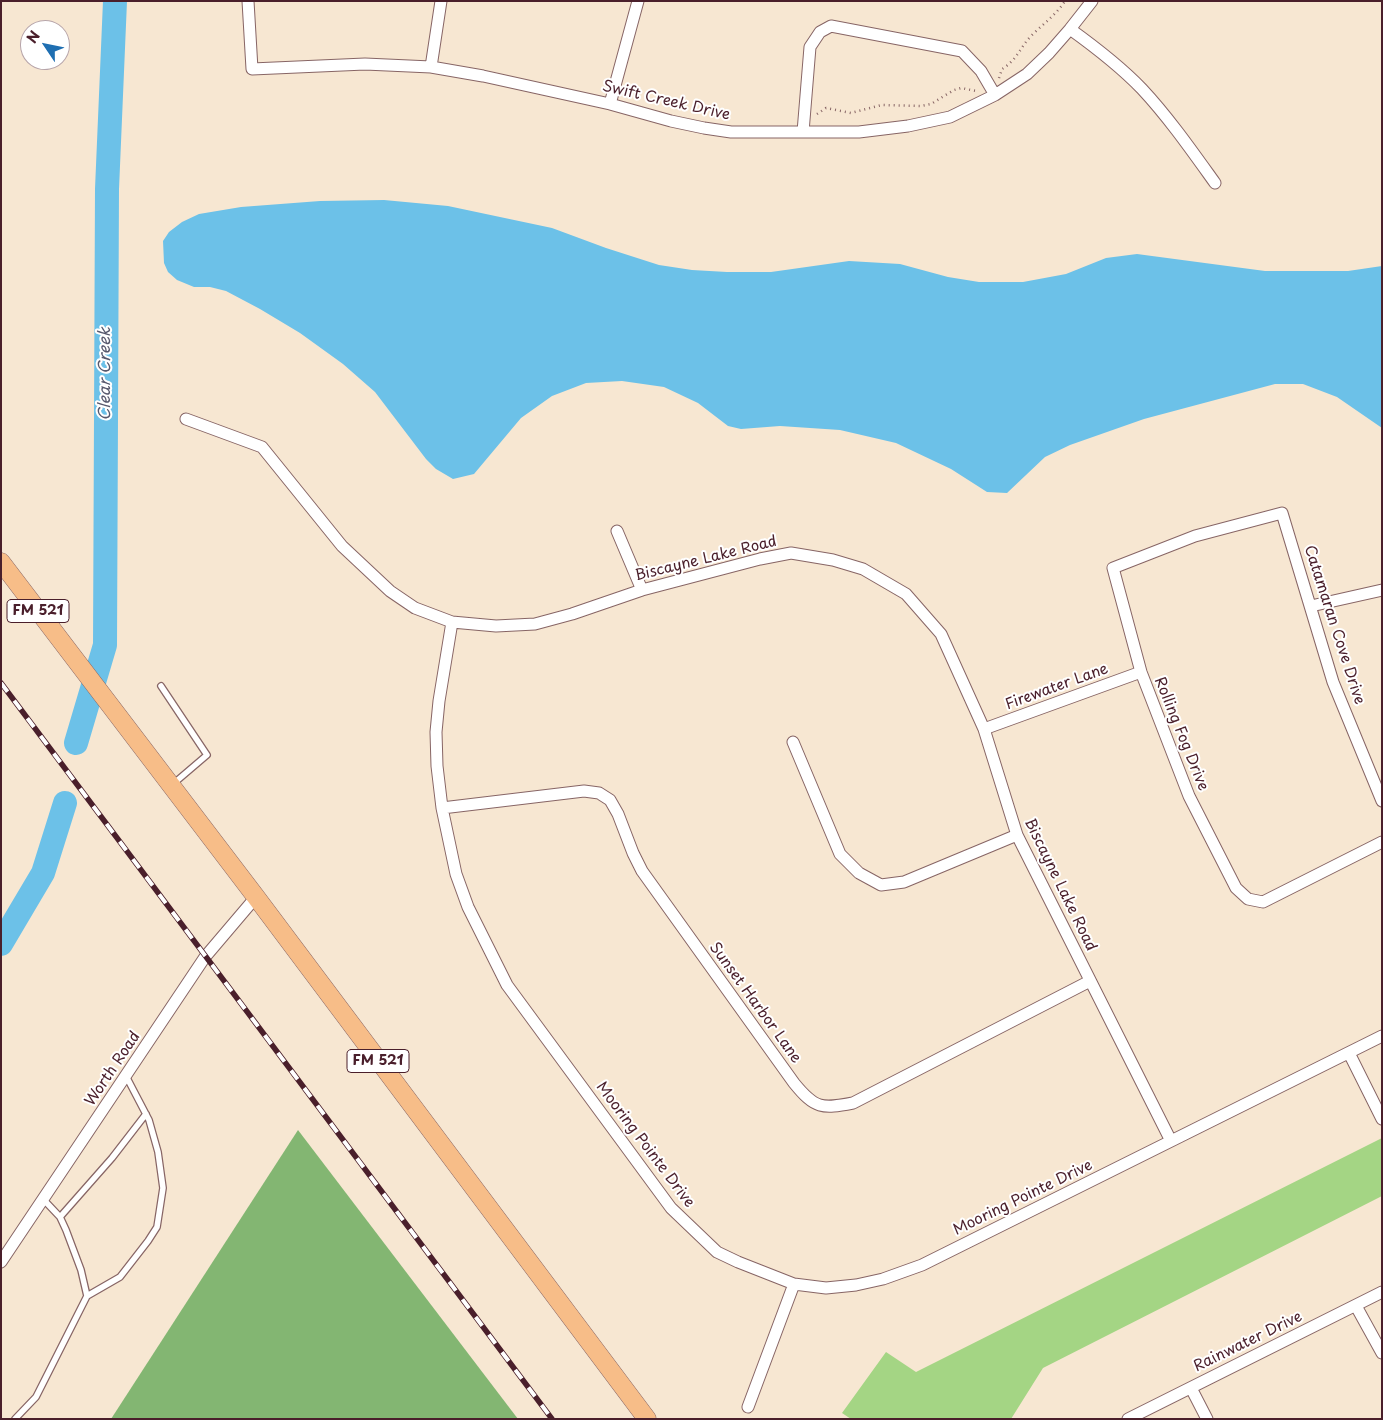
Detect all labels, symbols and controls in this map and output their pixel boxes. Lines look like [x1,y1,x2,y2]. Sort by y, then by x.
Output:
north arrow [20,20,70,70]
text: N [21,26,45,47]
street label: Swift Creek Drive [600,78,732,124]
water label: Clear Creek [96,327,116,421]
street label: Biscayne Lake Road [633,533,779,585]
street label: Catamaran Cove Drive [1300,543,1368,707]
road number: FM 521 [7,600,69,622]
street label: Firewater Lane [1003,660,1111,714]
street label: Rolling Fog Drive [1150,675,1212,793]
street label: Biscayne Lake Road [1020,816,1100,954]
street label: Sunset Harbor Lane [705,939,805,1067]
street label: Worth Road [82,1028,144,1110]
road number: FM 521 [347,1050,409,1072]
street label: Mooring Pointe Drive [592,1079,698,1211]
street label: Mooring Pointe Drive [950,1156,1096,1240]
street label: Rainwater Drive [1191,1308,1305,1376]

